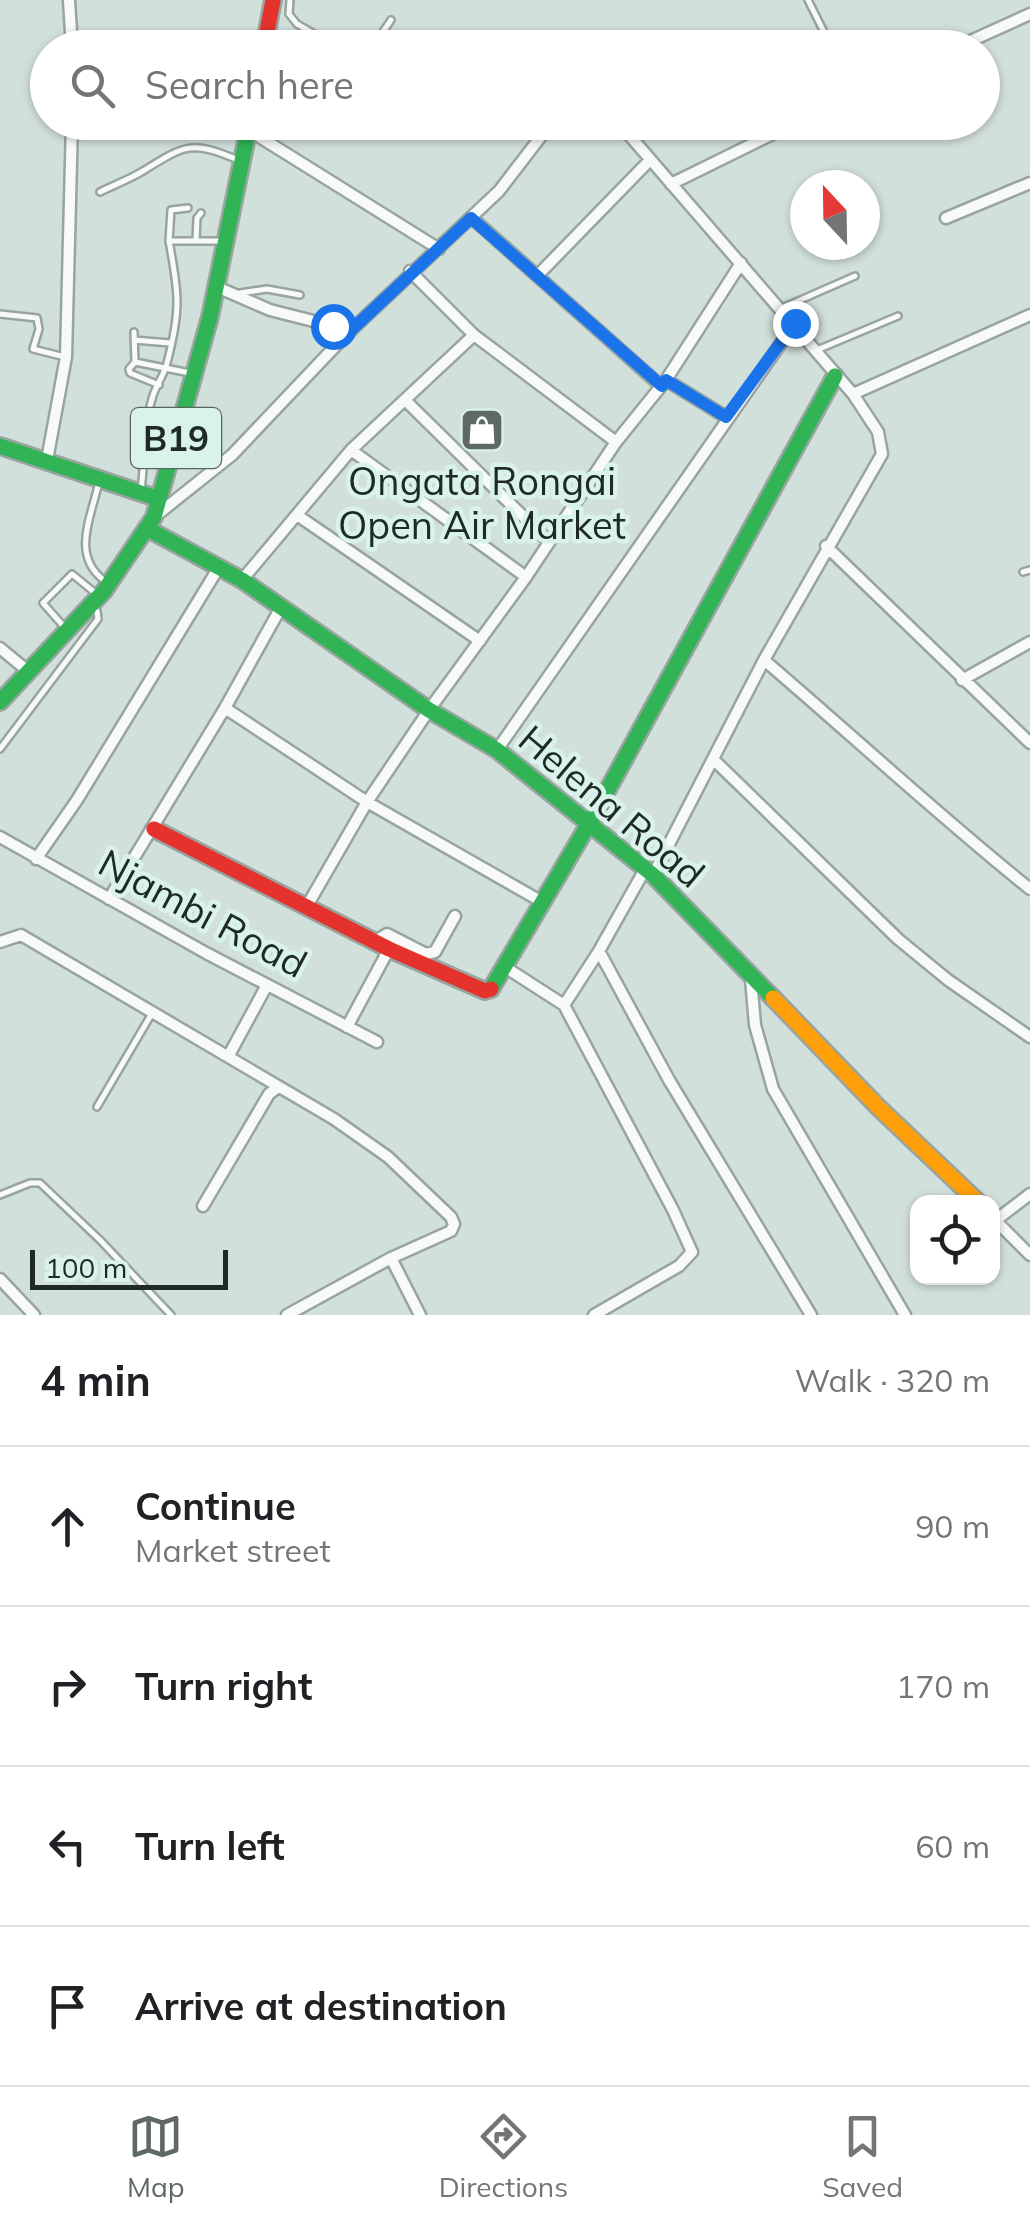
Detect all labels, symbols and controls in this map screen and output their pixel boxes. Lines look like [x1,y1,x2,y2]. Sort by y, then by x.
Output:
search box [30,30,1000,140]
icon: search [65,58,120,113]
text: Search here [145,61,354,109]
north arrow [790,170,880,260]
route end [773,301,819,347]
route start [311,304,357,350]
shop icon: Ongata Rongai Open Air Market [459,407,505,453]
road number: B19 [131,408,221,468]
place label: Ongata Rongai Open Air Market [338,457,626,549]
street label: Helena Road [509,714,715,898]
street label: Njambi Road [91,838,315,988]
map controls [910,1195,1000,1285]
button: locate [910,1195,1000,1285]
scale bar [30,1245,228,1290]
text: 100 m [45,1250,127,1285]
text: 4 min [40,1354,151,1407]
text: Walk · 320 m [795,1360,990,1400]
text: Continue [135,1482,296,1530]
icon: ahead [40,1499,95,1554]
text: 90 m [915,1506,990,1546]
text: Market street [135,1530,331,1570]
icon: right [40,1659,95,1714]
text: Turn right [135,1662,312,1710]
text: 170 m [896,1666,990,1706]
icon: left [40,1819,95,1874]
text: Turn left [135,1822,285,1870]
text: 60 m [915,1826,990,1866]
icon: arrive [40,1979,95,2034]
text: Arrive at destination [135,1982,507,2030]
tab: Map [127,2109,185,2204]
tab: Directions [439,2109,568,2204]
tab: Saved [822,2109,903,2204]

